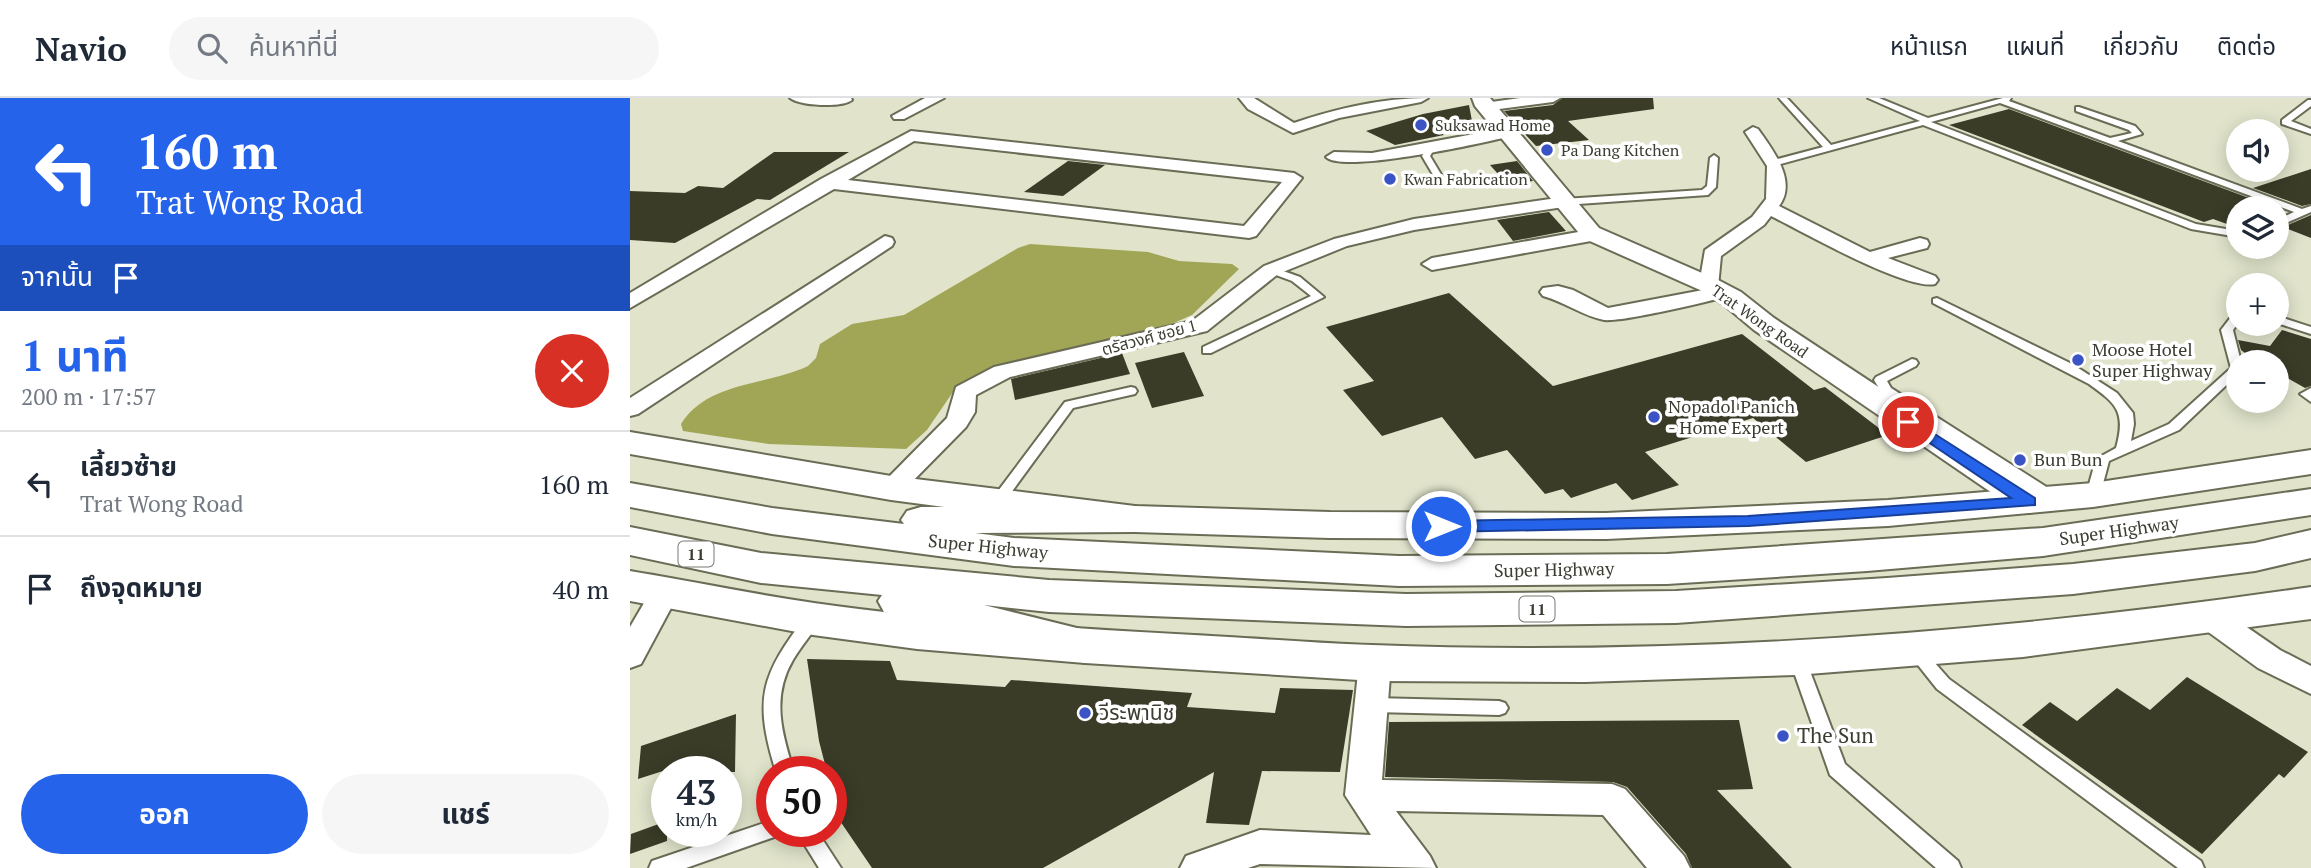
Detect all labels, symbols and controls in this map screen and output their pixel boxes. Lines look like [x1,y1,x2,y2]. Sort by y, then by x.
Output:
search box [169,17,659,80]
text: Navio [35,27,127,70]
icon: search [193,29,231,67]
text: ค้นหาที่นี่ [249,29,338,63]
text: หน้าแรก [1890,30,1968,62]
text: แผนที่ [2006,30,2064,62]
text: เกี่ยวกับ [2102,30,2179,62]
text: ติดต่อ [2217,30,2276,62]
place label: Suksawad Home [1435,114,1551,136]
marker: Suksawad Home [1413,117,1429,133]
text: 160 m [136,118,278,183]
map controls [2226,119,2289,413]
button: sound [2226,119,2289,182]
icon: left [21,126,112,217]
place label: Pa Dang Kitchen [1561,139,1680,161]
marker: Pa Dang Kitchen [1539,142,1555,158]
place label: Kwan Fabrication [1404,168,1528,190]
marker: Kwan Fabrication [1382,171,1398,187]
text: Trat Wong Road [136,181,363,223]
button: layers [2226,196,2289,259]
text: จากนั้น [21,259,93,293]
icon: arrive [107,259,145,297]
button: + [2226,273,2289,336]
street label: Trat Wong Road [1707,279,1813,363]
street label: ตรัสวงศ์ ซอย 1 [1099,314,1199,360]
text: 1 นาที [21,327,129,383]
button: close [535,334,609,408]
place label: Moose Hotel Super Highway [2092,337,2213,382]
button: − [2226,350,2289,413]
marker: Moose Hotel Super Highway [2070,352,2086,368]
text: 200 m · 17:57 [21,381,156,412]
pin [1878,392,1938,452]
place label: Nopadol Panich - Home Expert [1668,394,1795,439]
icon: arrive [1889,403,1927,441]
marker: Nopadol Panich - Home Expert [1646,409,1662,425]
place label: Bun Bun [2034,447,2103,471]
text: เลี้ยวซ้าย [80,449,177,483]
marker: Bun Bun [2012,452,2028,468]
icon: left [21,465,59,503]
text: 160 m [539,467,609,501]
text: Trat Wong Road [80,488,243,519]
position arrow [1404,489,1478,563]
street label: Super Highway [2058,510,2181,550]
street label: Super Highway [927,528,1050,564]
road number: 11 [678,542,714,566]
street label: Super Highway [1494,556,1615,582]
icon: arrive [21,570,59,608]
text: ถึงจุดหมาย [80,570,203,604]
text: 40 m [553,572,609,606]
road number: 11 [1520,596,1555,622]
place label: วีระพานิช [1099,698,1174,726]
marker: วีระพานิช [1077,705,1093,721]
place label: The Sun [1797,721,1874,749]
marker: The Sun [1775,728,1791,744]
speed limit sign: 50 [756,756,847,847]
text: 43 [677,769,716,815]
button: ออก [21,774,308,854]
button: แชร์ [322,774,609,854]
text: km/h [676,807,717,831]

